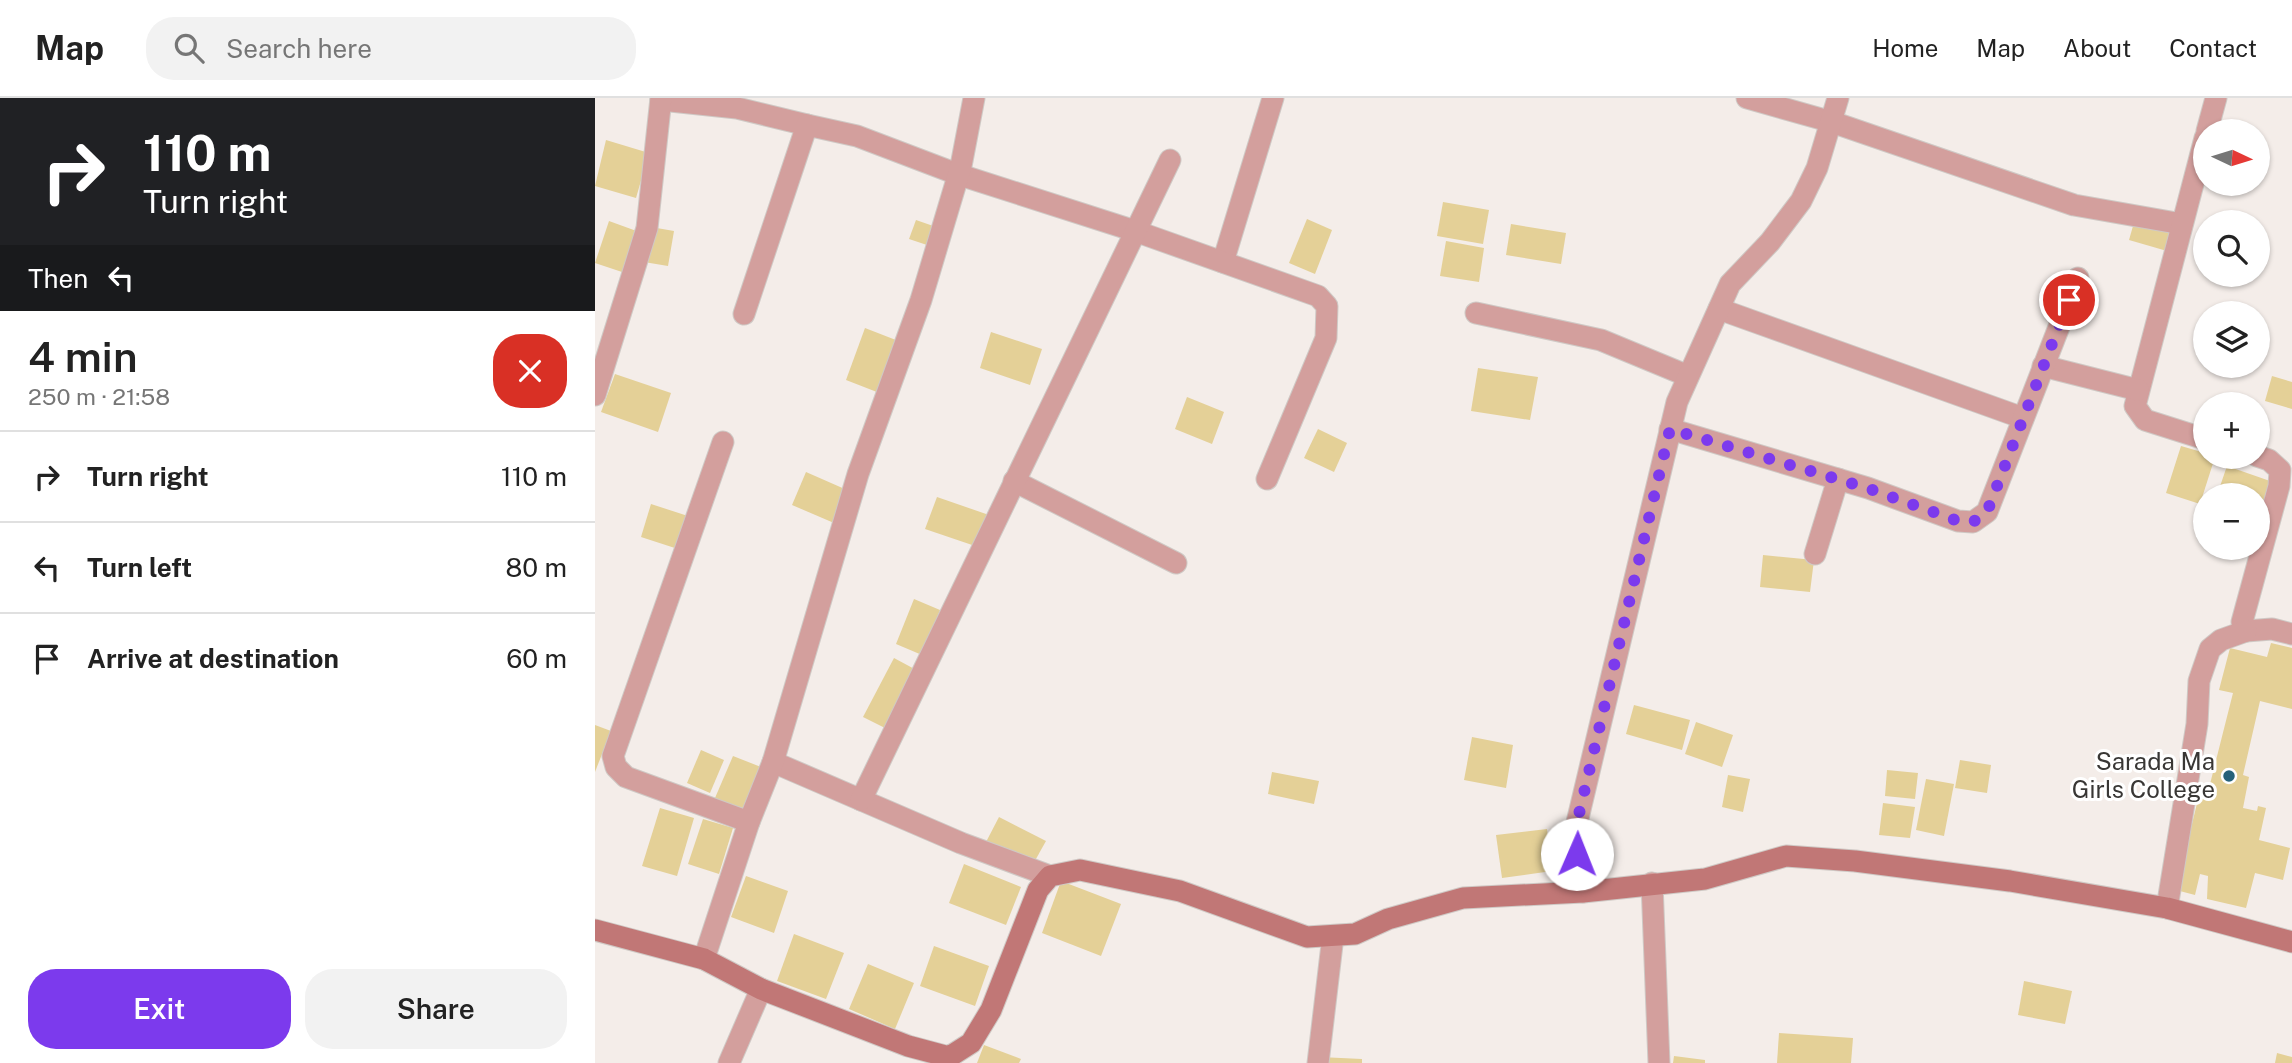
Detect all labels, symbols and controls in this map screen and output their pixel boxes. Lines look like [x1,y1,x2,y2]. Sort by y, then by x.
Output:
search box [146,17,636,80]
text: Map [35,29,104,67]
icon: search [170,29,208,67]
text: Search here [226,33,372,64]
text: Home [1872,34,1938,62]
text: Map [1976,34,2025,62]
text: About [2063,34,2131,62]
text: Contact [2169,34,2257,62]
north arrow [2193,119,2270,196]
map controls [2193,119,2270,560]
text: 110 m [143,124,271,182]
icon: right [28,126,119,217]
text: Turn right [143,183,288,220]
button: search [2193,210,2270,287]
icon: left [102,259,140,297]
text: Then [28,263,88,294]
pin [2039,270,2099,330]
icon: arrive [2050,281,2088,319]
button: layers [2193,301,2270,378]
text: 4 min [28,332,137,381]
button: close [493,334,567,408]
text: 250 m · 21:58 [28,383,170,410]
button: + [2193,392,2270,469]
icon: right [28,458,66,496]
text: Turn right [87,461,209,492]
text: 110 m [501,461,567,492]
button: − [2193,483,2270,560]
icon: left [28,549,66,587]
text: Turn left [87,552,192,583]
text: 80 m [506,552,567,583]
icon: arrive [28,640,66,678]
text: Arrive at destination [87,643,339,674]
text: 60 m [506,643,567,674]
place label: Sarada Ma Girls College [2072,747,2215,803]
marker: Sarada Ma Girls College [2221,768,2237,784]
position arrow [1540,817,1614,891]
button: Exit [28,969,291,1049]
button: Share [305,969,567,1049]

